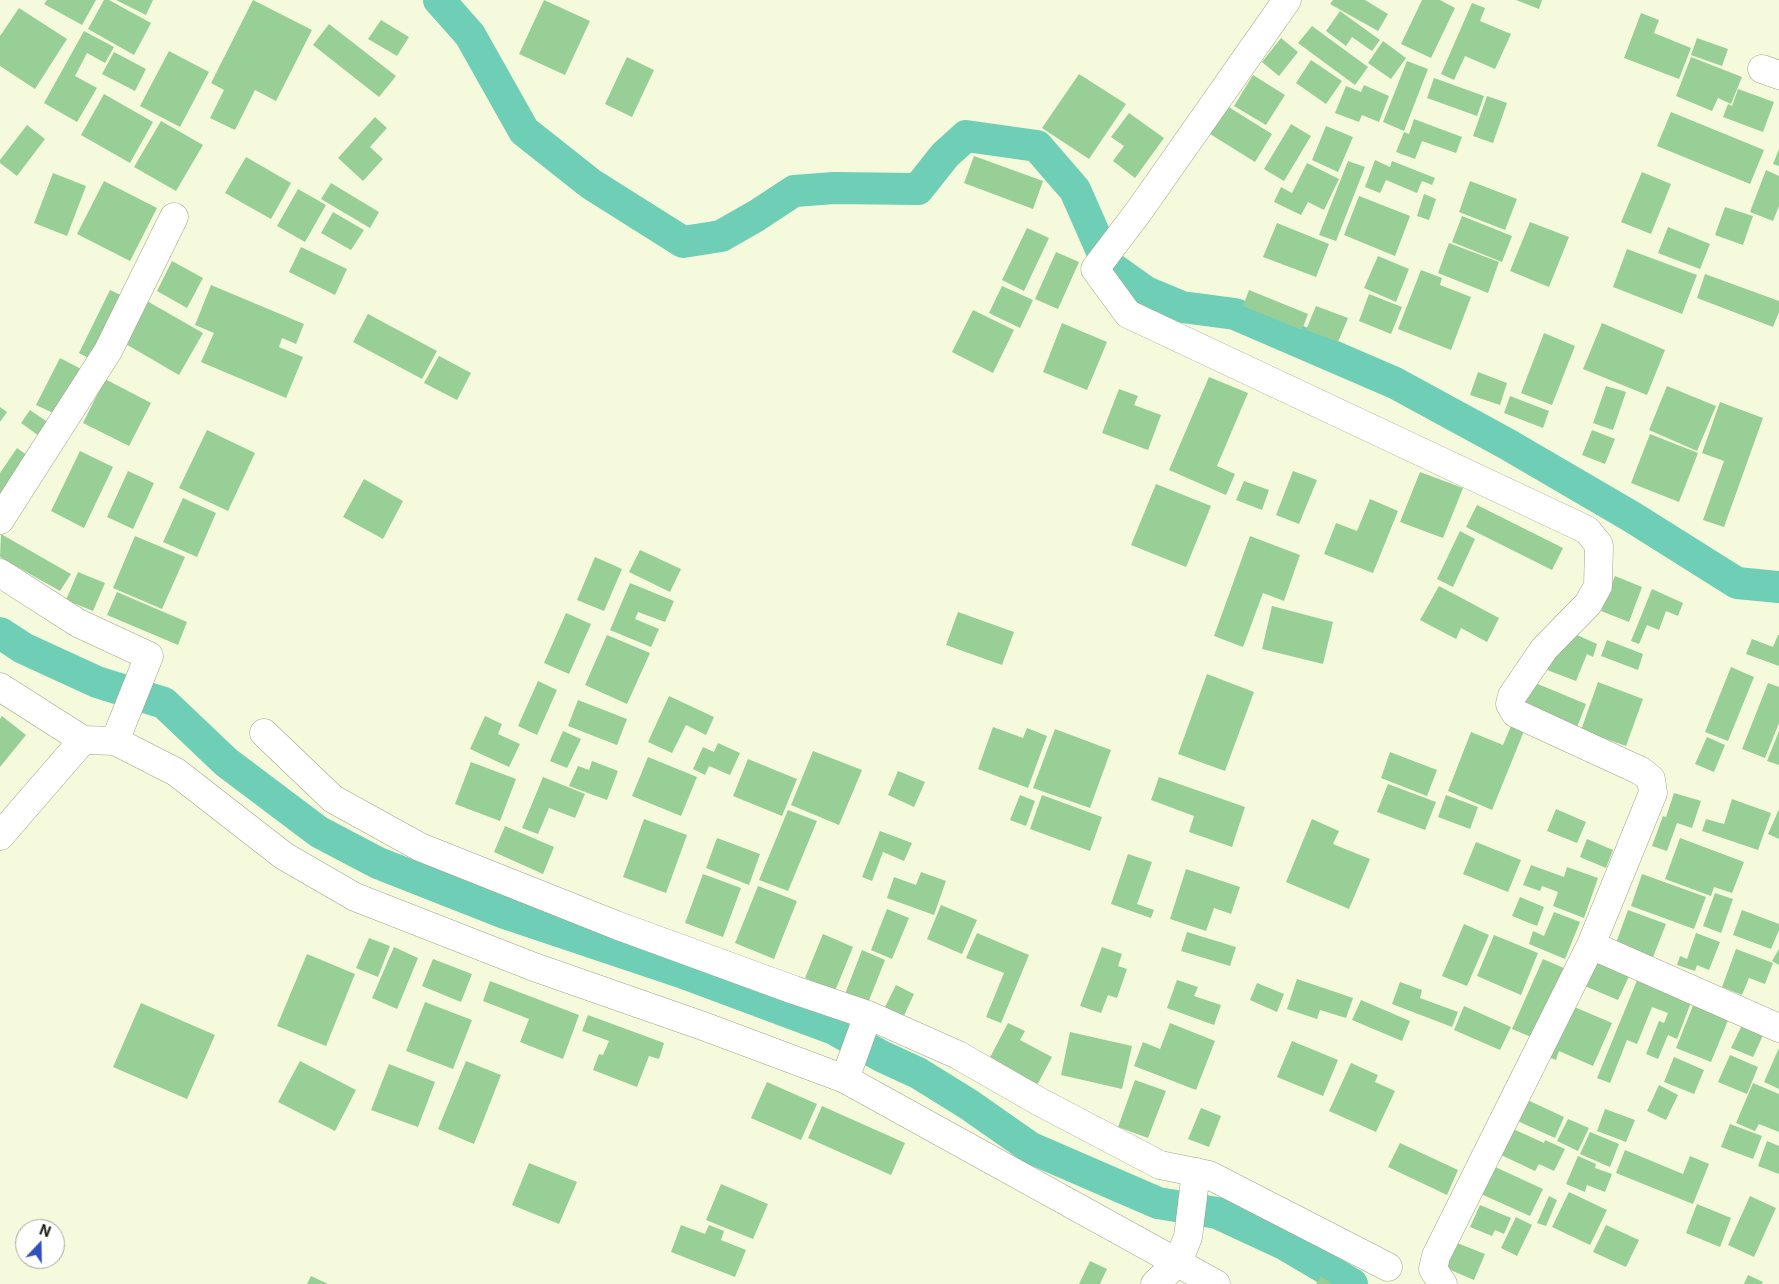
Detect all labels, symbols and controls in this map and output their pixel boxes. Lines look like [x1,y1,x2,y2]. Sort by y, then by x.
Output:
north arrow [15,1219,65,1269]
text: N [37,1221,53,1240]

